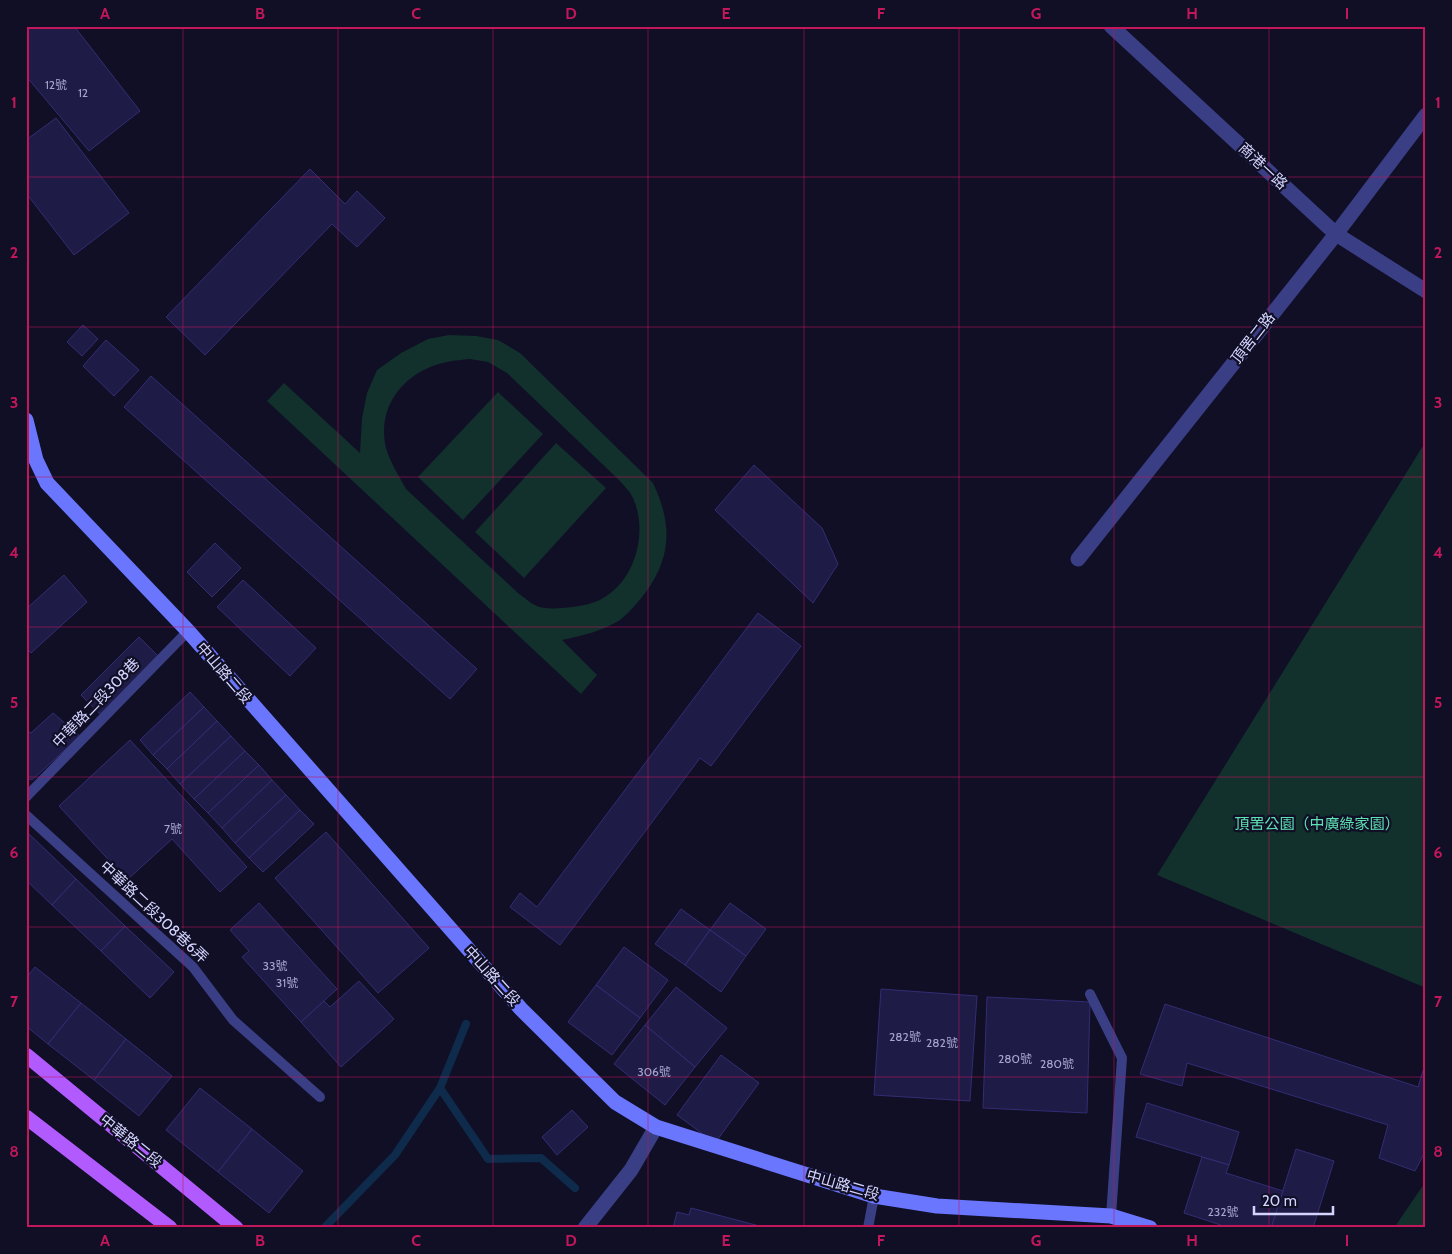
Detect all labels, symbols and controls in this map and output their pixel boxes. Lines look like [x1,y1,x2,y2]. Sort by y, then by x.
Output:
text: A [100,4,110,23]
text: B [255,4,265,23]
text: C [411,4,421,23]
text: D [565,4,577,23]
text: E [721,4,731,23]
text: F [877,4,886,23]
text: G [1031,4,1041,23]
text: H [1186,4,1198,23]
text: I [1345,4,1349,23]
house number: 12號 [45,77,67,92]
house number: 12 [78,85,88,100]
text: 1 [11,93,17,112]
text: 1 [1435,93,1441,112]
street label: 商港一路 [1235,139,1291,193]
text: 2 [10,243,18,262]
text: 2 [1434,243,1442,262]
street label: 頂罟二路 [1227,309,1279,367]
text: 3 [10,393,18,412]
text: 3 [1434,393,1442,412]
text: 4 [9,543,19,562]
text: 4 [1433,543,1443,562]
street label: 中山路二段 [193,639,255,707]
street label: 中華路二段308巷 [49,654,143,752]
text: 5 [10,693,18,712]
text: 5 [1434,693,1442,712]
park label: 頂罟公園（中廣綠家園） [1234,815,1400,833]
house number: 7號 [164,821,182,836]
text: 6 [10,843,19,862]
text: 6 [1434,843,1443,862]
street label: 中華路二段308巷6弄 [96,857,212,967]
street label: 中山路二段 [460,942,524,1010]
house number: 33號 [263,958,287,973]
house number: 31號 [276,975,298,990]
text: 7 [10,992,19,1011]
text: 7 [1434,992,1443,1011]
house number: 282號 [889,1029,921,1044]
house number: 282號 [926,1035,958,1050]
house number: 280號 [998,1051,1032,1066]
house number: 280號 [1040,1056,1074,1071]
house number: 306號 [637,1064,671,1079]
street label: 中華路二段 [96,1110,166,1172]
text: 8 [9,1142,19,1161]
text: 8 [1433,1142,1443,1161]
street label: 中山路二段 [804,1166,882,1204]
scale bar [1254,1184,1333,1216]
text: 20 m [1262,1192,1297,1210]
house number: 232號 [1207,1204,1239,1219]
text: A [100,1231,110,1250]
text: B [255,1231,265,1250]
text: C [411,1231,421,1250]
text: D [565,1231,577,1250]
text: E [721,1231,731,1250]
text: F [877,1231,886,1250]
text: G [1031,1231,1041,1250]
text: H [1186,1231,1198,1250]
text: I [1345,1231,1349,1250]

